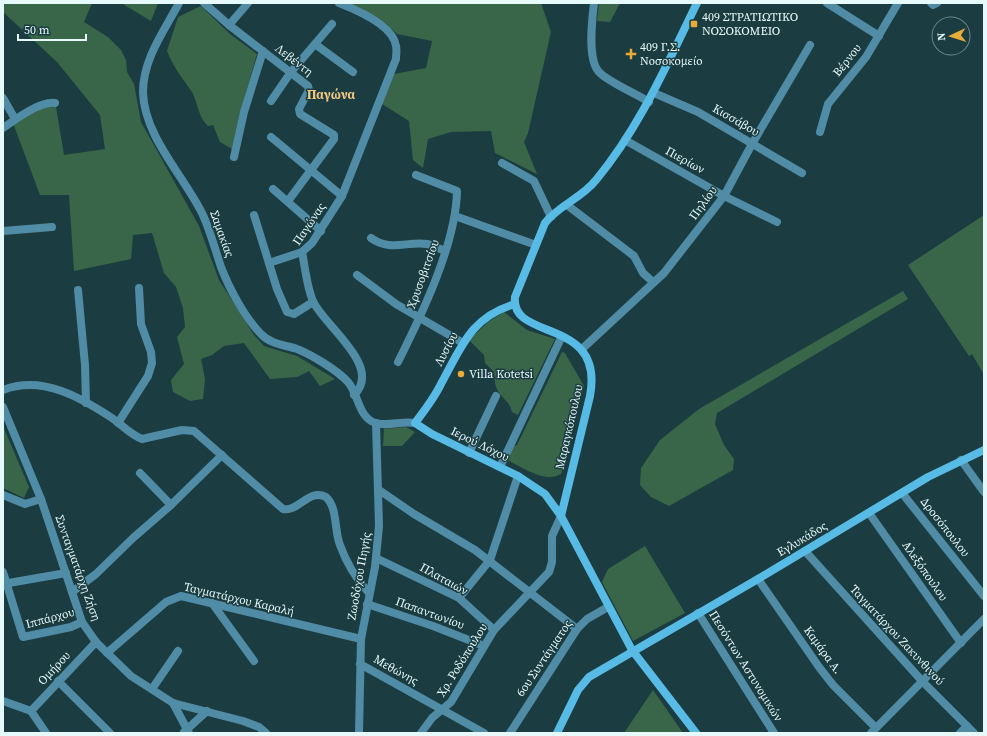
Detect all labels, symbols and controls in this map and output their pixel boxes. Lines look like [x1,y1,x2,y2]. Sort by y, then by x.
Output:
place label: 409 ΣΤΡΑΤΙΩΤΙΚΟ ΝΟΣΟΚΟΜΕΙΟ [702,9,798,39]
scale bar [18,16,86,42]
north arrow [931,16,971,56]
marker: 409 ΣΤΡΑΤΙΩΤΙΚΟ ΝΟΣΟΚΟΜΕΙΟ [689,19,699,29]
text: 50 m [24,22,50,38]
text: N [934,32,949,41]
place label: 409 Γ.Σ. Νοσοκομείο [640,39,702,69]
street label: Λεβέντη [272,40,316,80]
street label: Βέρνου [829,40,865,80]
marker: 409 Γ.Σ. Νοσοκομείο [625,48,637,60]
district label: Παγώνα [307,86,356,103]
street label: Κισσάβου [710,100,762,140]
street label: Πιερίων [663,143,708,177]
street label: Πηλίου [685,183,721,223]
street label: Παγώνας [289,199,329,249]
street label: Σαμακίας [206,208,238,260]
street label: Χρυσοβιτσίου [403,237,443,311]
street label: Λυσίου [430,329,462,369]
place label: Villa Kotetsi [469,366,534,382]
marker: Villa Kotetsi [456,369,466,379]
street label: Μαραγκόπουλου [551,383,587,471]
street label: Ιερού Λόχου [448,423,512,465]
street label: Δροσόπουλου [917,494,973,560]
street label: Συνταγματάρχη Ζήση [51,513,105,623]
street label: Εγλυκάδος [774,517,831,560]
street label: Ζωοδόχου Πηγής [343,530,375,621]
street label: Αλεξόπουλου [899,538,951,604]
street label: Πλαταιών [417,559,471,599]
street label: Ταγματάρχου Καραλή [182,579,296,619]
street label: Ταγματάρχου Ζακυνθινού [846,581,948,689]
street label: Παπαντωνίου [393,593,467,633]
street label: Ιππάρχου [24,604,76,632]
street label: Πεσόντων Αστυνομικών [705,608,787,724]
street label: 6ου Συντάγματος [512,616,576,699]
street label: Χρ. Ροδόπουλου [433,620,491,700]
street label: Καμάρα Α. [800,623,846,677]
street label: Ομήρου [34,648,74,688]
street label: Μεθώνης [371,651,422,689]

